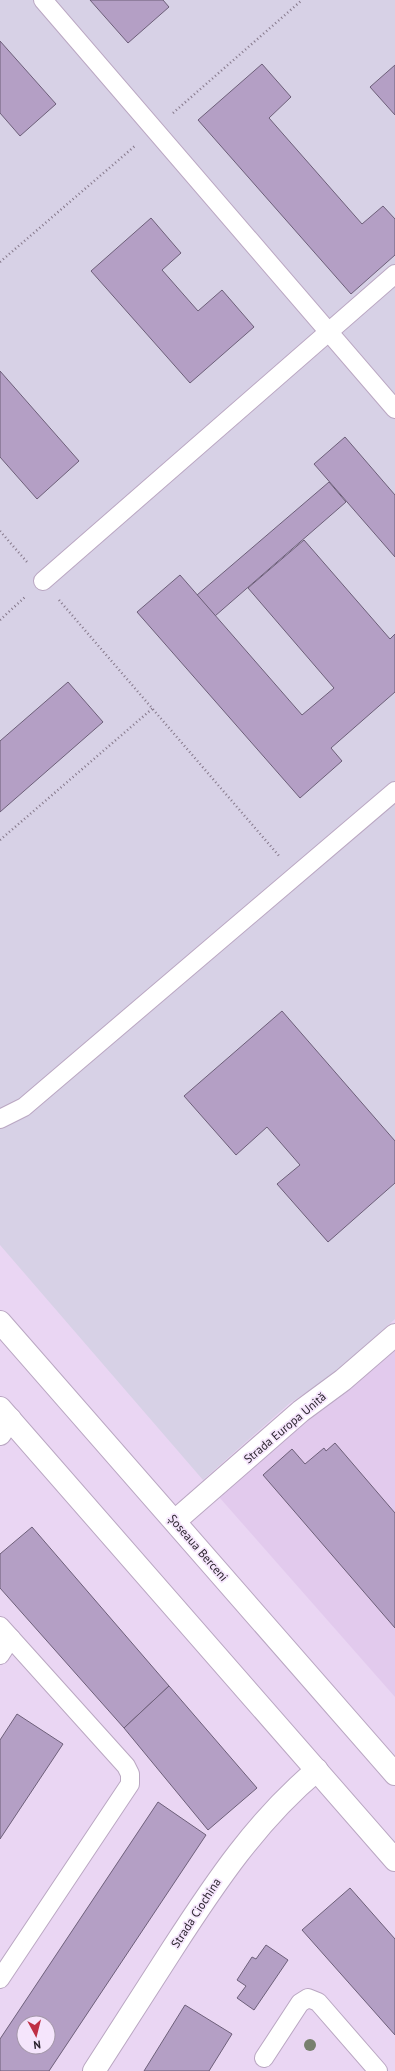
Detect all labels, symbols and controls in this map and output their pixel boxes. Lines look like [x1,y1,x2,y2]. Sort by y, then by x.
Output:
street label: Strada Europa Unită [240,1389,329,1466]
street label: Șoseaua Berceni [165,1511,232,1584]
street label: Strada Ciochina [167,1875,224,1950]
north arrow [16,2015,56,2055]
text: N [33,2038,42,2052]

